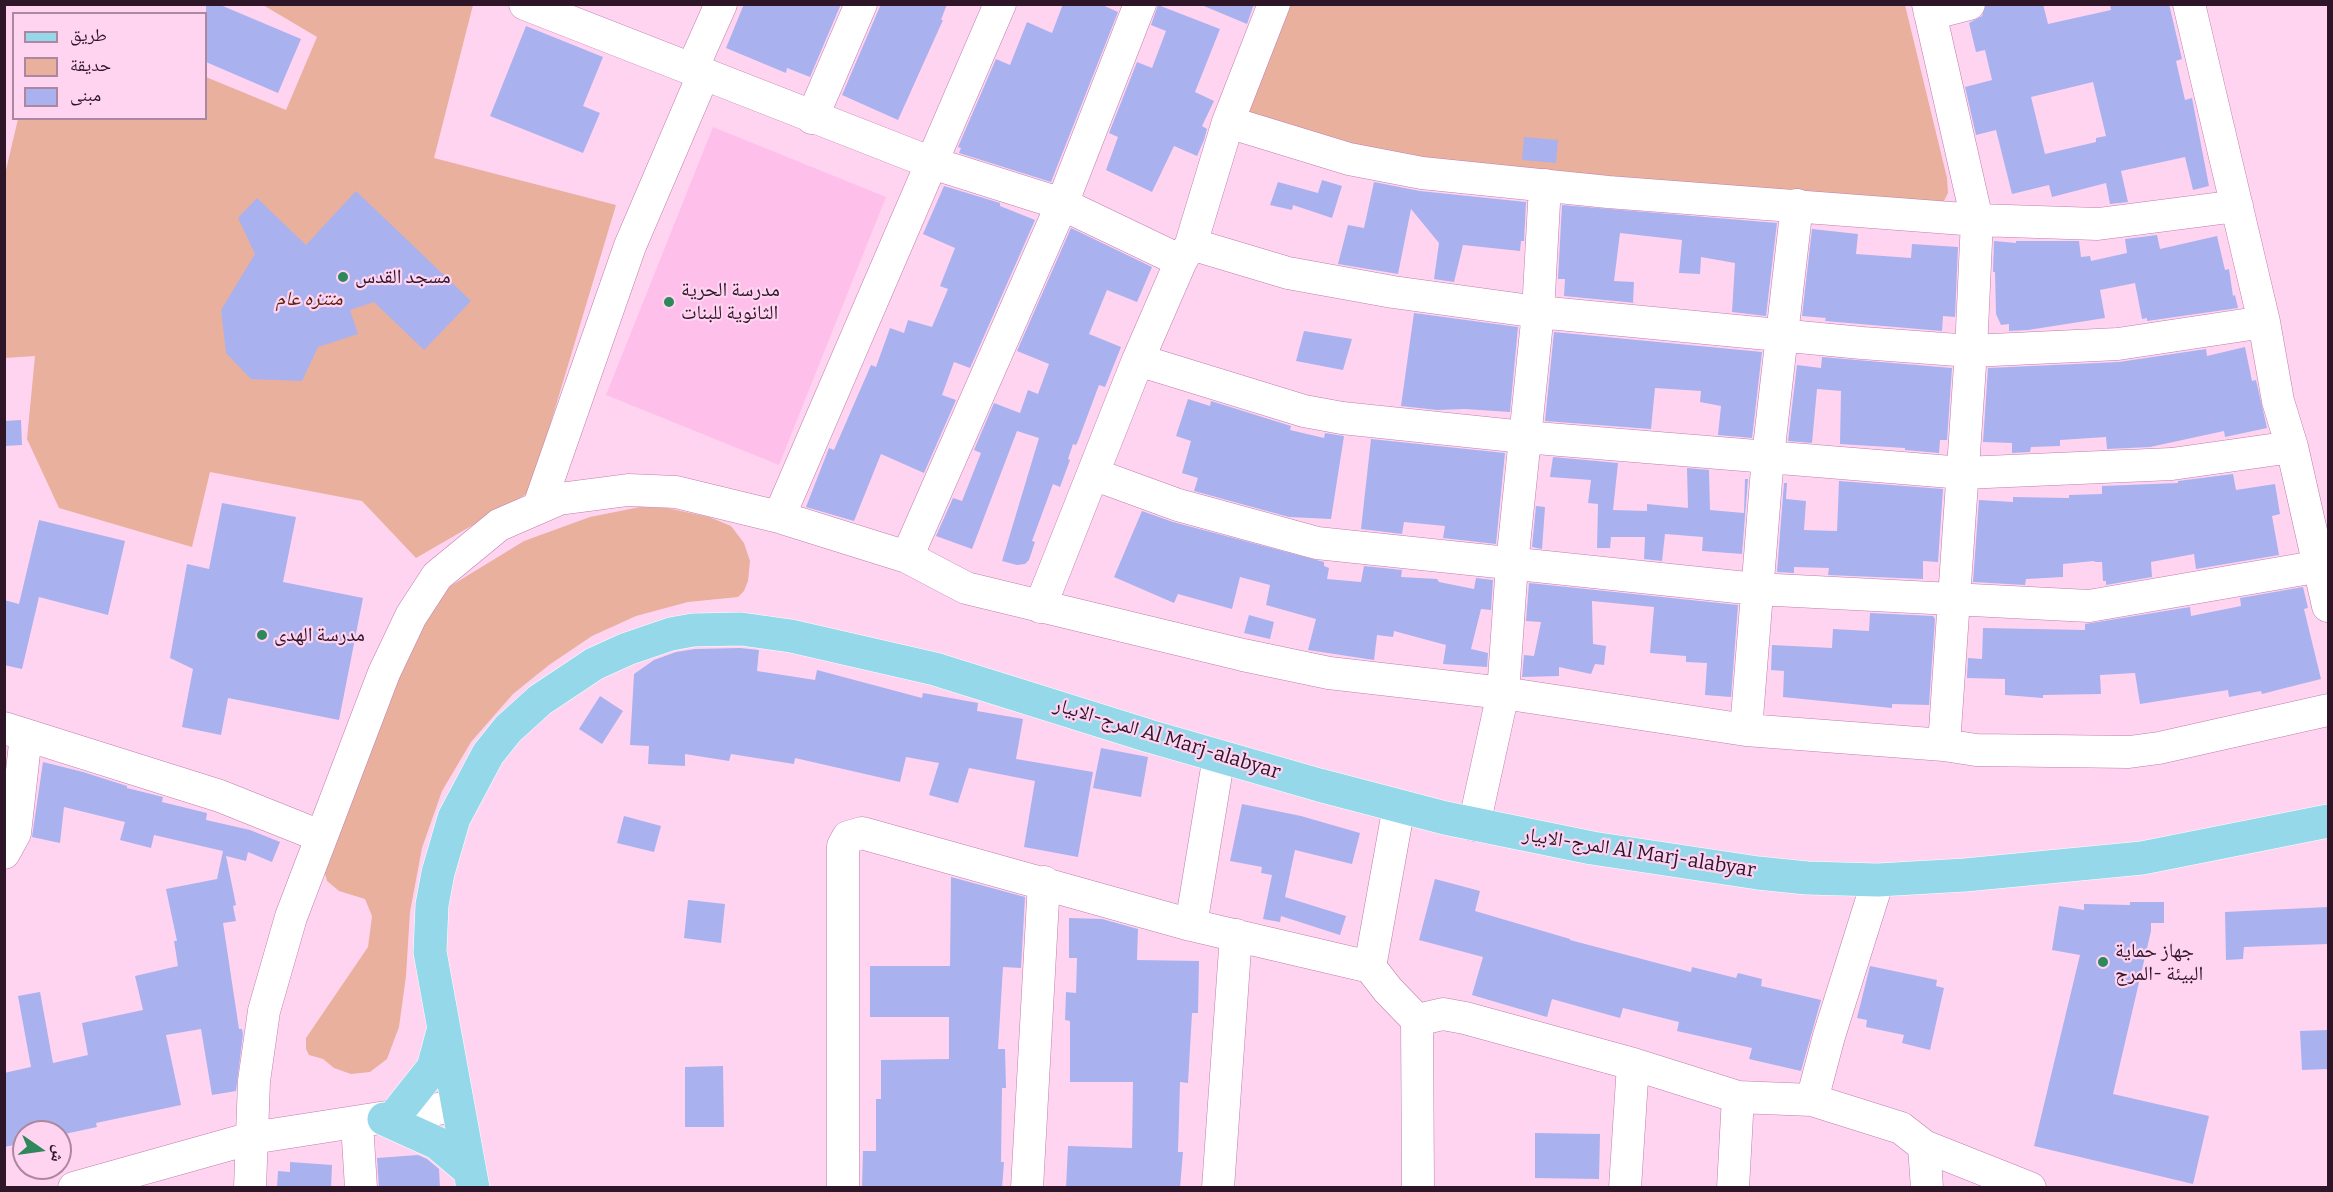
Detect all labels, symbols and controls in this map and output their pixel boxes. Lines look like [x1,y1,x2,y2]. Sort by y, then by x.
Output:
legend [12,12,207,120]
text: طريق [70,24,107,46]
text: حديقة [70,54,111,76]
text: مبنى [70,84,101,106]
place label: مسجد القدس [355,265,451,289]
marker: مسجد القدس [336,270,350,284]
place label: مدرسة الحرية الثانوية للبنات [681,278,780,325]
park label: منتزه عام [275,287,343,311]
marker: مدرسة الحرية الثانوية للبنات [662,295,676,309]
place label: مدرسة الهدى [274,623,365,647]
marker: مدرسة الهدى [255,628,269,642]
street label: المرج-الابيار Al Marj-alabyar [1051,693,1283,785]
street label: المرج-الابيار Al Marj-alabyar [1521,823,1757,883]
place label: جهاز حماية البيئة -المرج [2115,939,2203,986]
marker: جهاز حماية البيئة -المرج [2096,955,2110,969]
north arrow [12,1120,72,1180]
text: ش [47,1143,69,1164]

